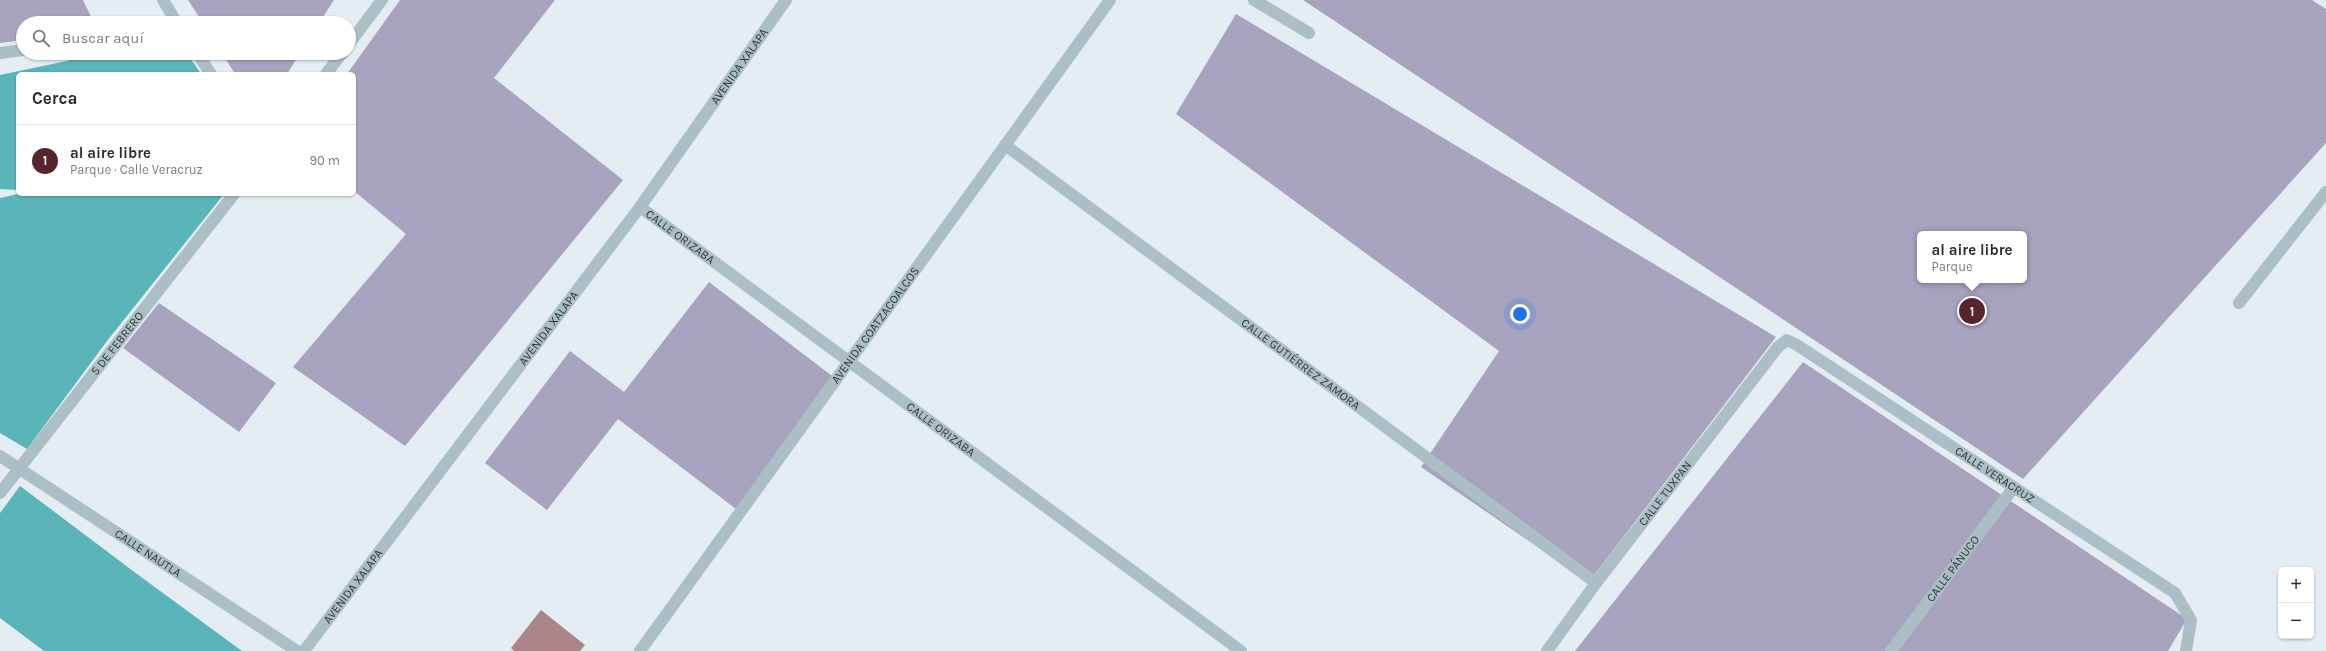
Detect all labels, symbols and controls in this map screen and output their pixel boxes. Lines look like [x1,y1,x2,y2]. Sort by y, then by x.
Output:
search box [16,16,356,60]
street label: AVENIDA XALAPA [708,26,771,107]
icon: search [30,27,52,49]
text: Buscar aquí [62,29,144,47]
text: Cerca [32,88,77,108]
text: al aire libre [70,144,151,162]
text: 1 [43,153,47,168]
text: 90 m [309,153,340,168]
text: Parque · Calle Veracruz [70,162,203,177]
street label: CALLE ORIZABA [643,207,717,267]
popup [1917,231,2027,283]
text: al aire libre [1932,241,2013,259]
text: Parque [1932,259,1973,274]
street label: AVENIDA COATZACOALCOS [828,264,922,386]
street label: AVENIDA XALAPA [516,288,581,368]
pin: 1 [1959,296,1985,326]
your location [1510,304,1530,324]
street label: 5 DE FEBRERO [88,309,146,378]
street label: CALLE GUTIÉRREZ ZAMORA [1238,315,1363,413]
street label: CALLE ORIZABA [904,399,978,459]
street label: CALLE VERACRUZ [1952,444,2037,506]
street label: CALLE TUXPAN [1636,458,1694,529]
street label: CALLE NAUTLA [112,526,184,580]
street label: CALLE PÁNUCO [1923,532,1982,605]
street label: AVENIDA XALAPA [320,546,386,626]
map controls [2278,567,2314,639]
button: + [2278,567,2314,603]
button: − [2278,603,2314,639]

